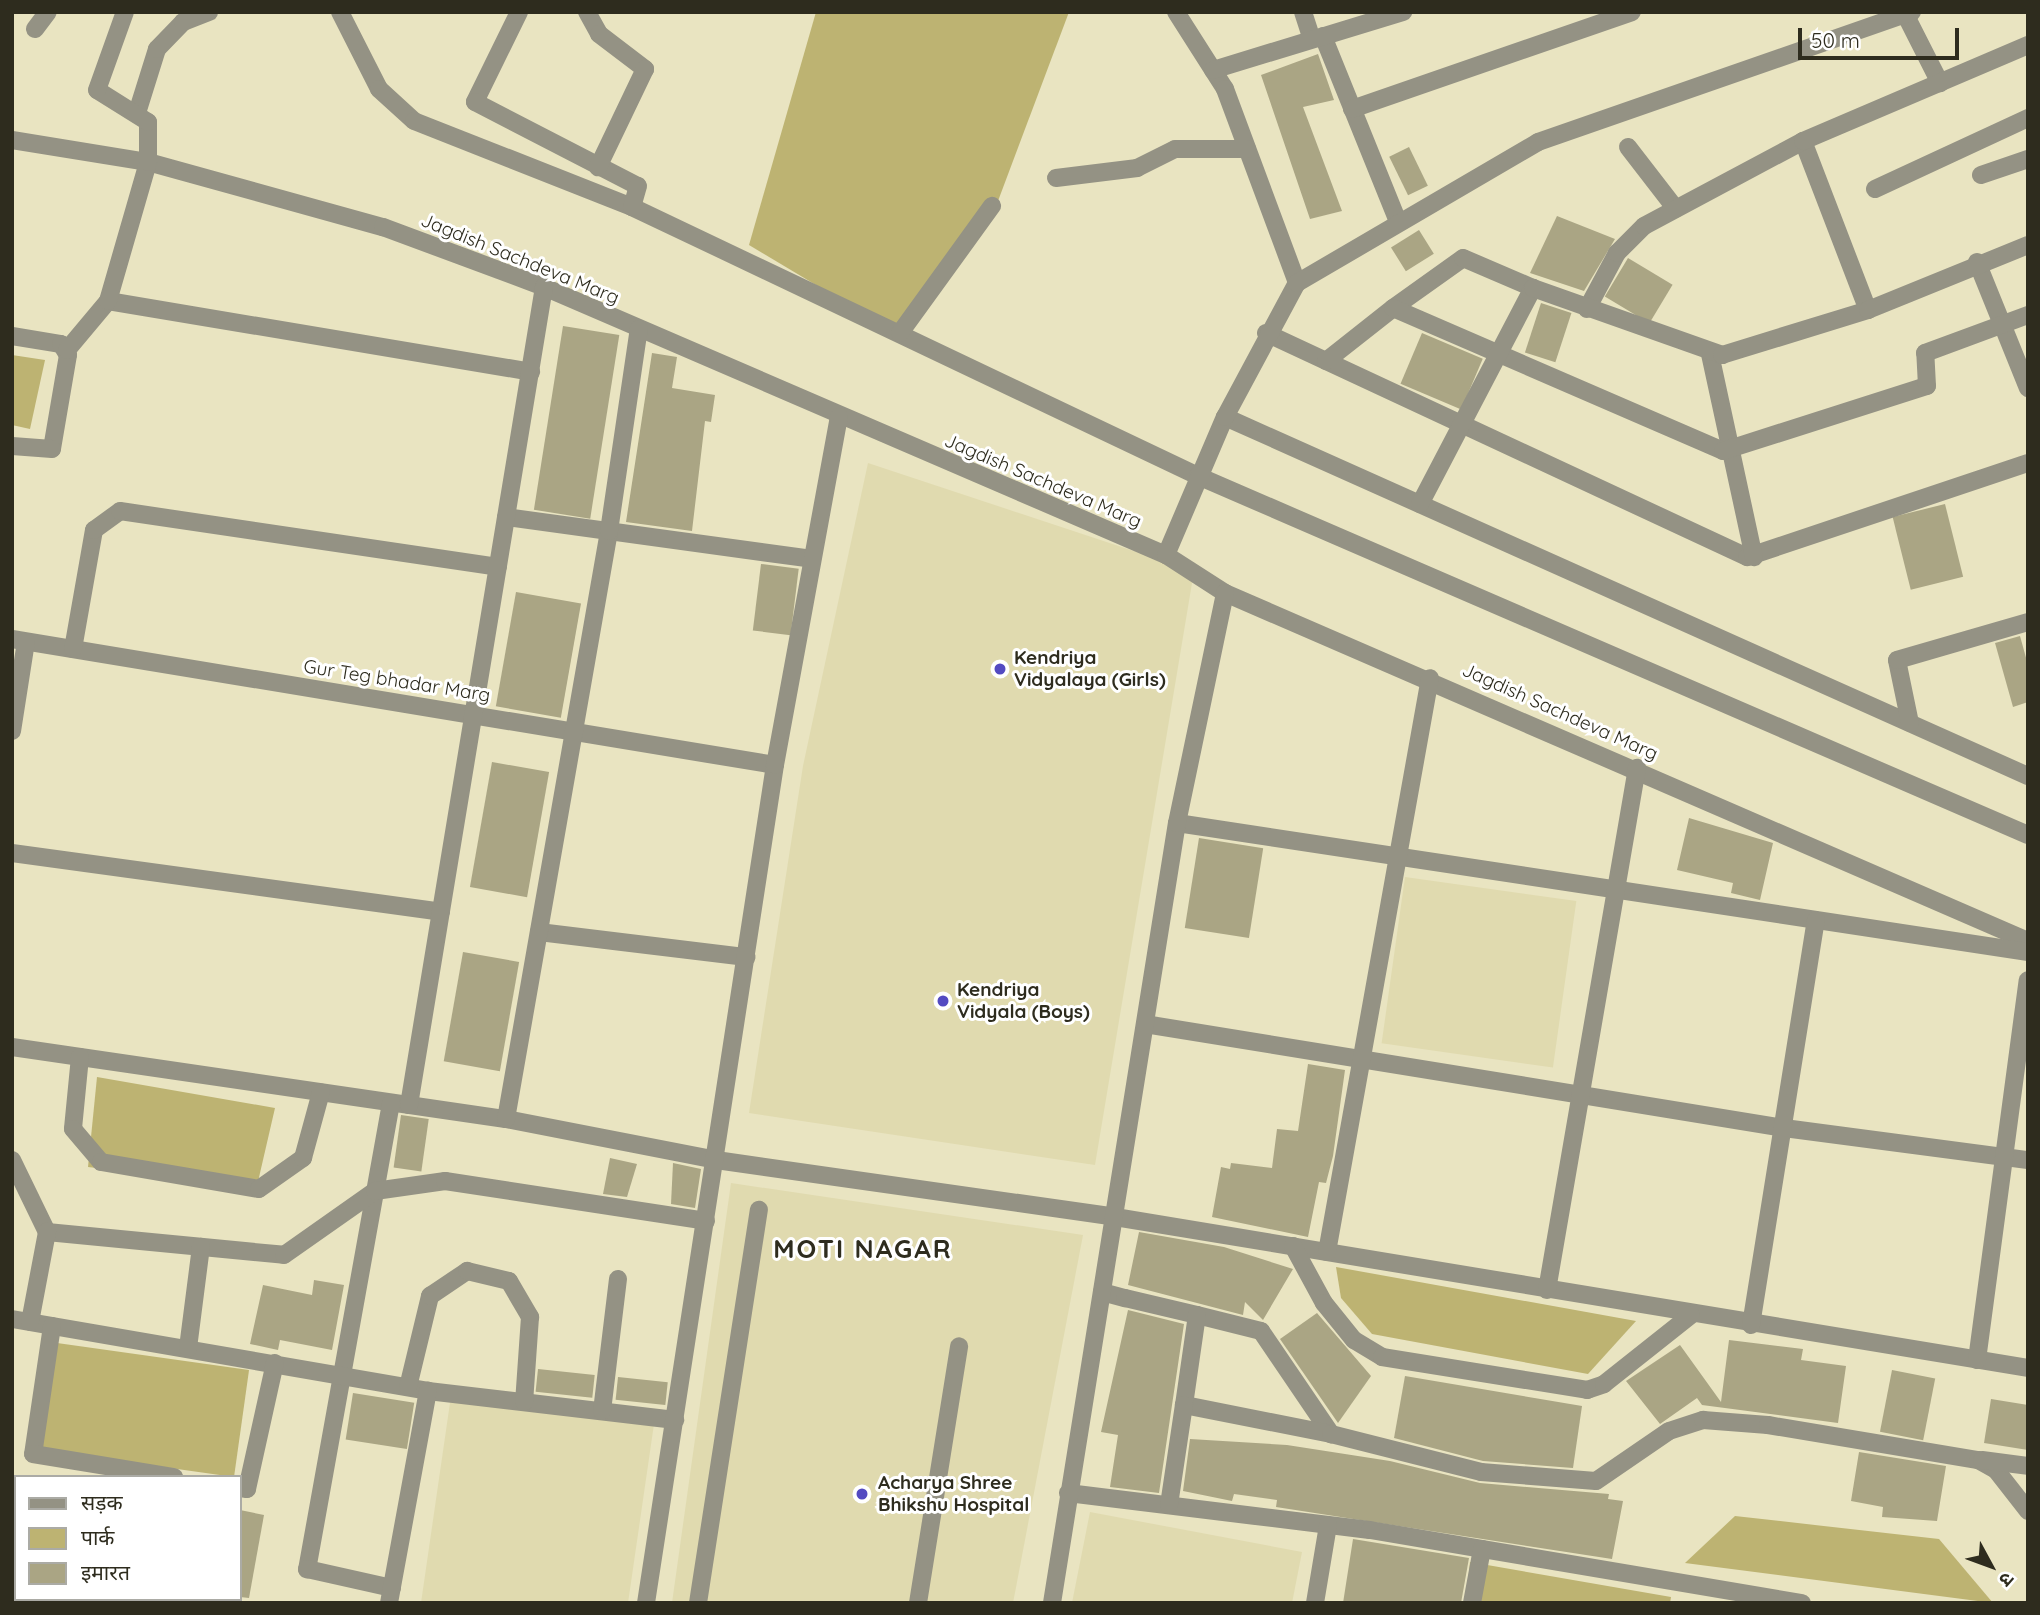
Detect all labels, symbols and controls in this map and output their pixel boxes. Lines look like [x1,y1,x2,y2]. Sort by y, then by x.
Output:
scale bar [1802,14,1963,58]
text: 50 m [1811,27,1860,53]
street label: Jagdish Sachdeva Marg [417,209,623,309]
street label: Jagdish Sachdeva Marg [941,429,1145,533]
place label: Kendriya Vidyalaya (Girls) [1014,647,1166,691]
street label: Gur Teg bhadar Marg [302,655,492,707]
street label: Jagdish Sachdeva Marg [1458,658,1662,766]
marker: Kendriya Vidyalaya (Girls) [992,661,1008,677]
place label: Kendriya Vidyala (Boys) [957,979,1090,1023]
marker: Kendriya Vidyala (Boys) [935,993,951,1009]
district label: MOTI NAGAR [775,1233,951,1265]
place label: Acharya Shree Bhikshu Hospital [878,1472,1029,1516]
legend [14,1475,242,1601]
marker: Acharya Shree Bhikshu Hospital [852,1484,872,1504]
text: सड़क [81,1489,123,1515]
text: पार्क [81,1524,115,1550]
north arrow [1956,1531,2026,1601]
text: इमारत [81,1559,130,1585]
text: उ [1994,1568,2020,1592]

